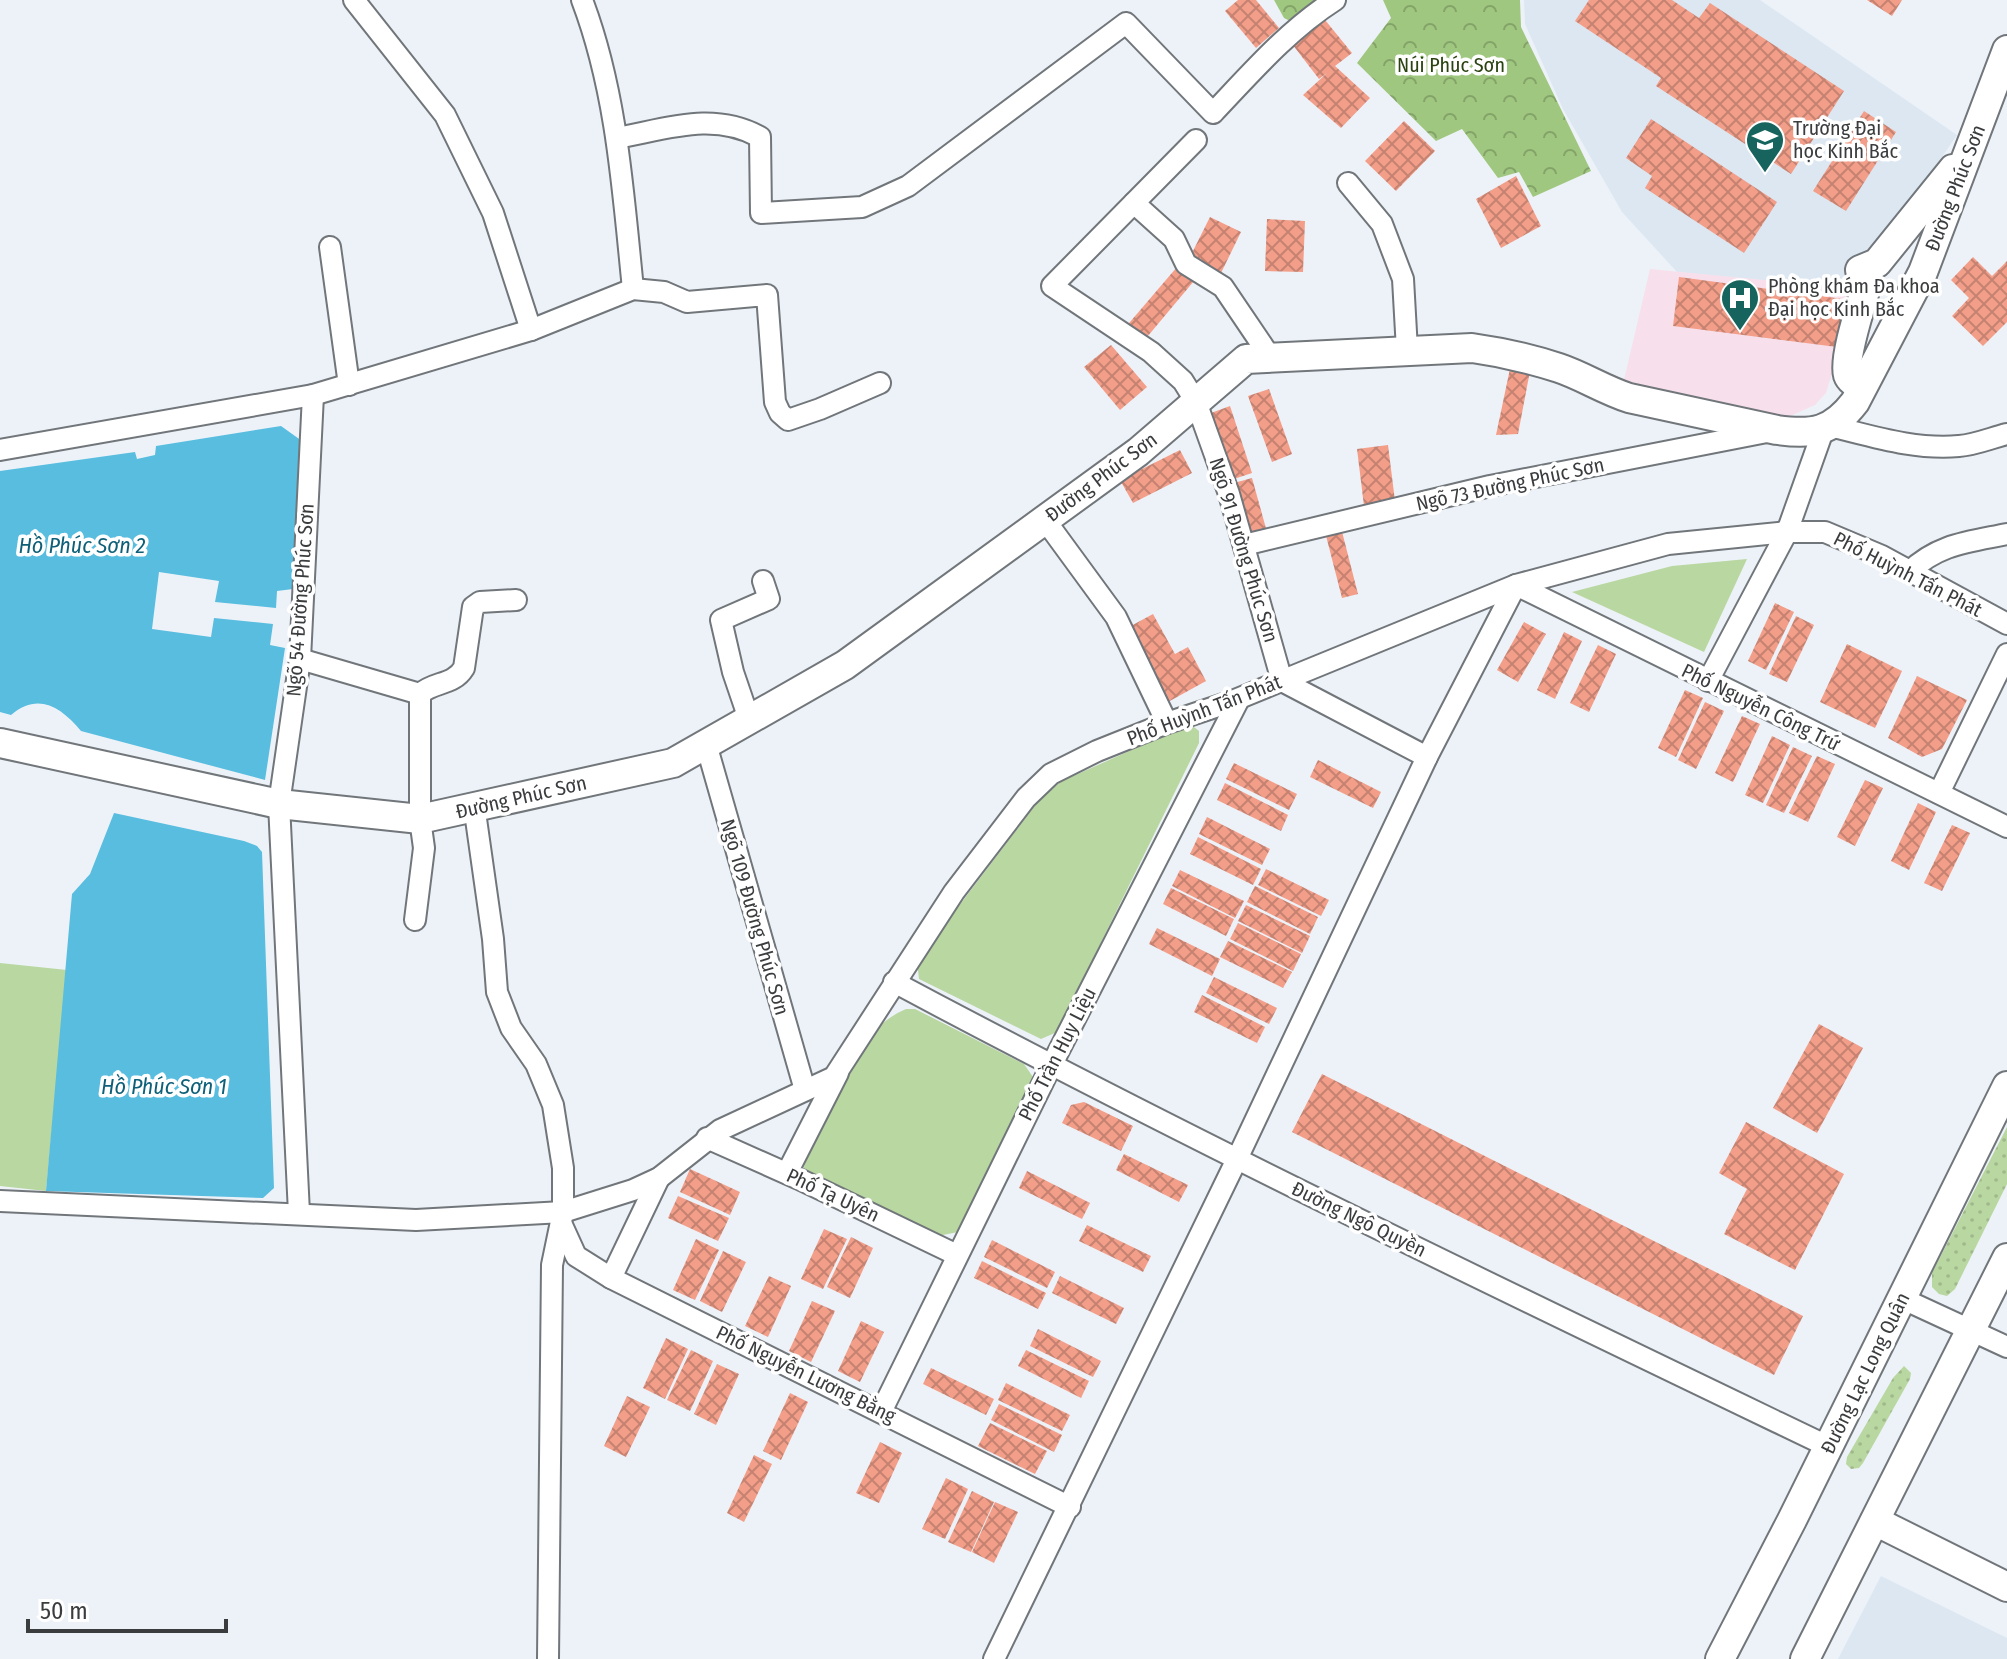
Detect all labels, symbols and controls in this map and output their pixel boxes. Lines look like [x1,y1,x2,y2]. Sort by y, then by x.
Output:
park label: Núi Phúc Sơn [1397,53,1505,77]
place label: Trường Đại học Kinh Bắc [1793,116,1898,163]
school or university icon: Trường Đại học Kinh Bắc [1744,119,1786,174]
street label: Đường Phúc Sơn [1920,121,1990,255]
place label: Phòng khám Đa khoa Đại học Kinh Bắc [1768,274,1940,321]
hospital icon: Phòng khám Đa khoa Đại học Kinh Bắc [1719,277,1761,332]
street label: Đường Phúc Sơn [1040,427,1162,527]
street label: Ngõ 73 Đường Phúc Sơn [1414,452,1606,516]
street label: Ngõ 91 Đường Phúc Sơn [1204,455,1284,645]
street label: Ngõ 54 Đường Phúc Sơn [281,503,319,697]
street label: Phố Huỳnh Tấn Phát [1830,526,1987,622]
water label: Hồ Phúc Sơn 2 [18,532,146,559]
street label: Phố Nguyễn Công Trứ [1678,658,1845,756]
street label: Phố Huỳnh Tấn Phát [1123,669,1285,750]
street label: Đường Phúc Sơn [453,770,589,824]
street label: Ngõ 109 Đường Phúc Sơn [716,816,794,1018]
street label: Phố Trần Huy Liệu [1013,983,1101,1125]
water label: Hồ Phúc Sơn 1 [101,1073,227,1100]
street label: Phố Tạ Uyên [783,1163,883,1227]
street label: Đường Ngô Quyền [1288,1176,1430,1262]
street label: Đường Lạc Long Quân [1815,1288,1915,1458]
street label: Phố Nguyễn Lương Bằng [712,1319,901,1428]
scale bar [28,1583,226,1633]
text: 50 m [40,1597,88,1625]

